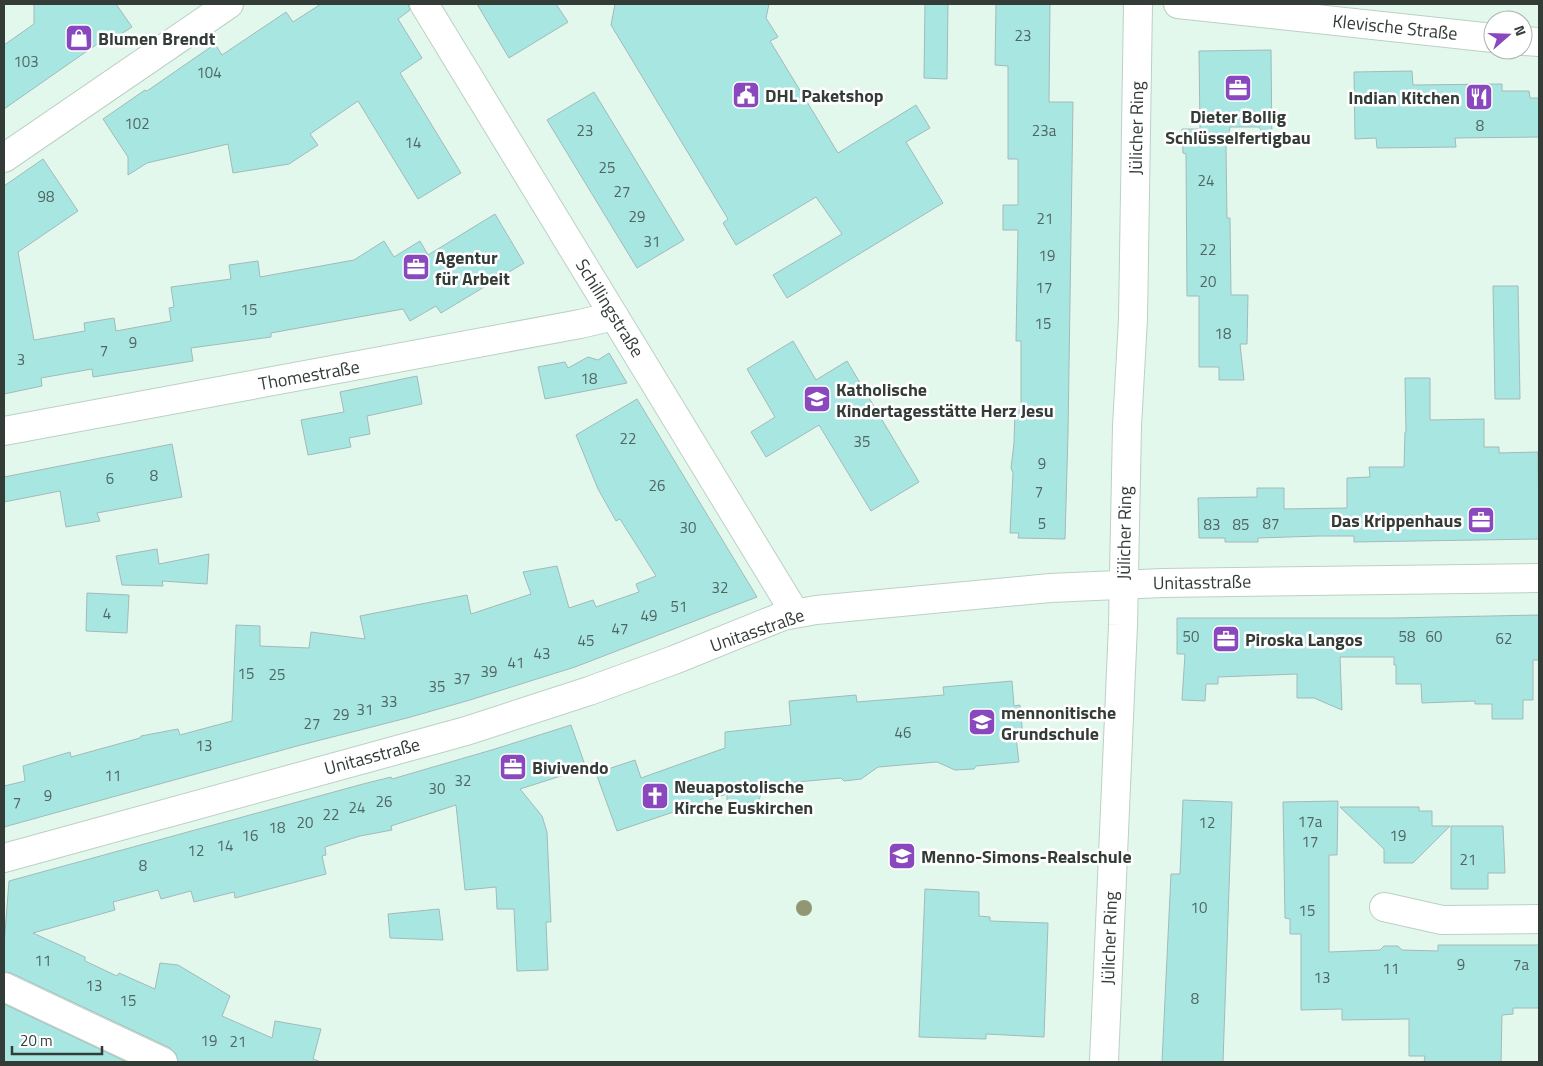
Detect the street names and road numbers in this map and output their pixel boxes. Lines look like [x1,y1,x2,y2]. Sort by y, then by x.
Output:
street label: Klevische Straße [1331,7,1459,47]
street label: Jülicher Ring [1122,81,1150,175]
street label: Schillingstraße [569,253,651,363]
street label: Thomestraße [256,353,362,397]
street label: Jülicher Ring [1110,486,1138,580]
street label: Unitasstraße [1153,568,1251,596]
street label: Unitasstraße [706,601,808,659]
street label: Unitasstraße [321,730,423,782]
street label: Jülicher Ring [1094,891,1124,985]

